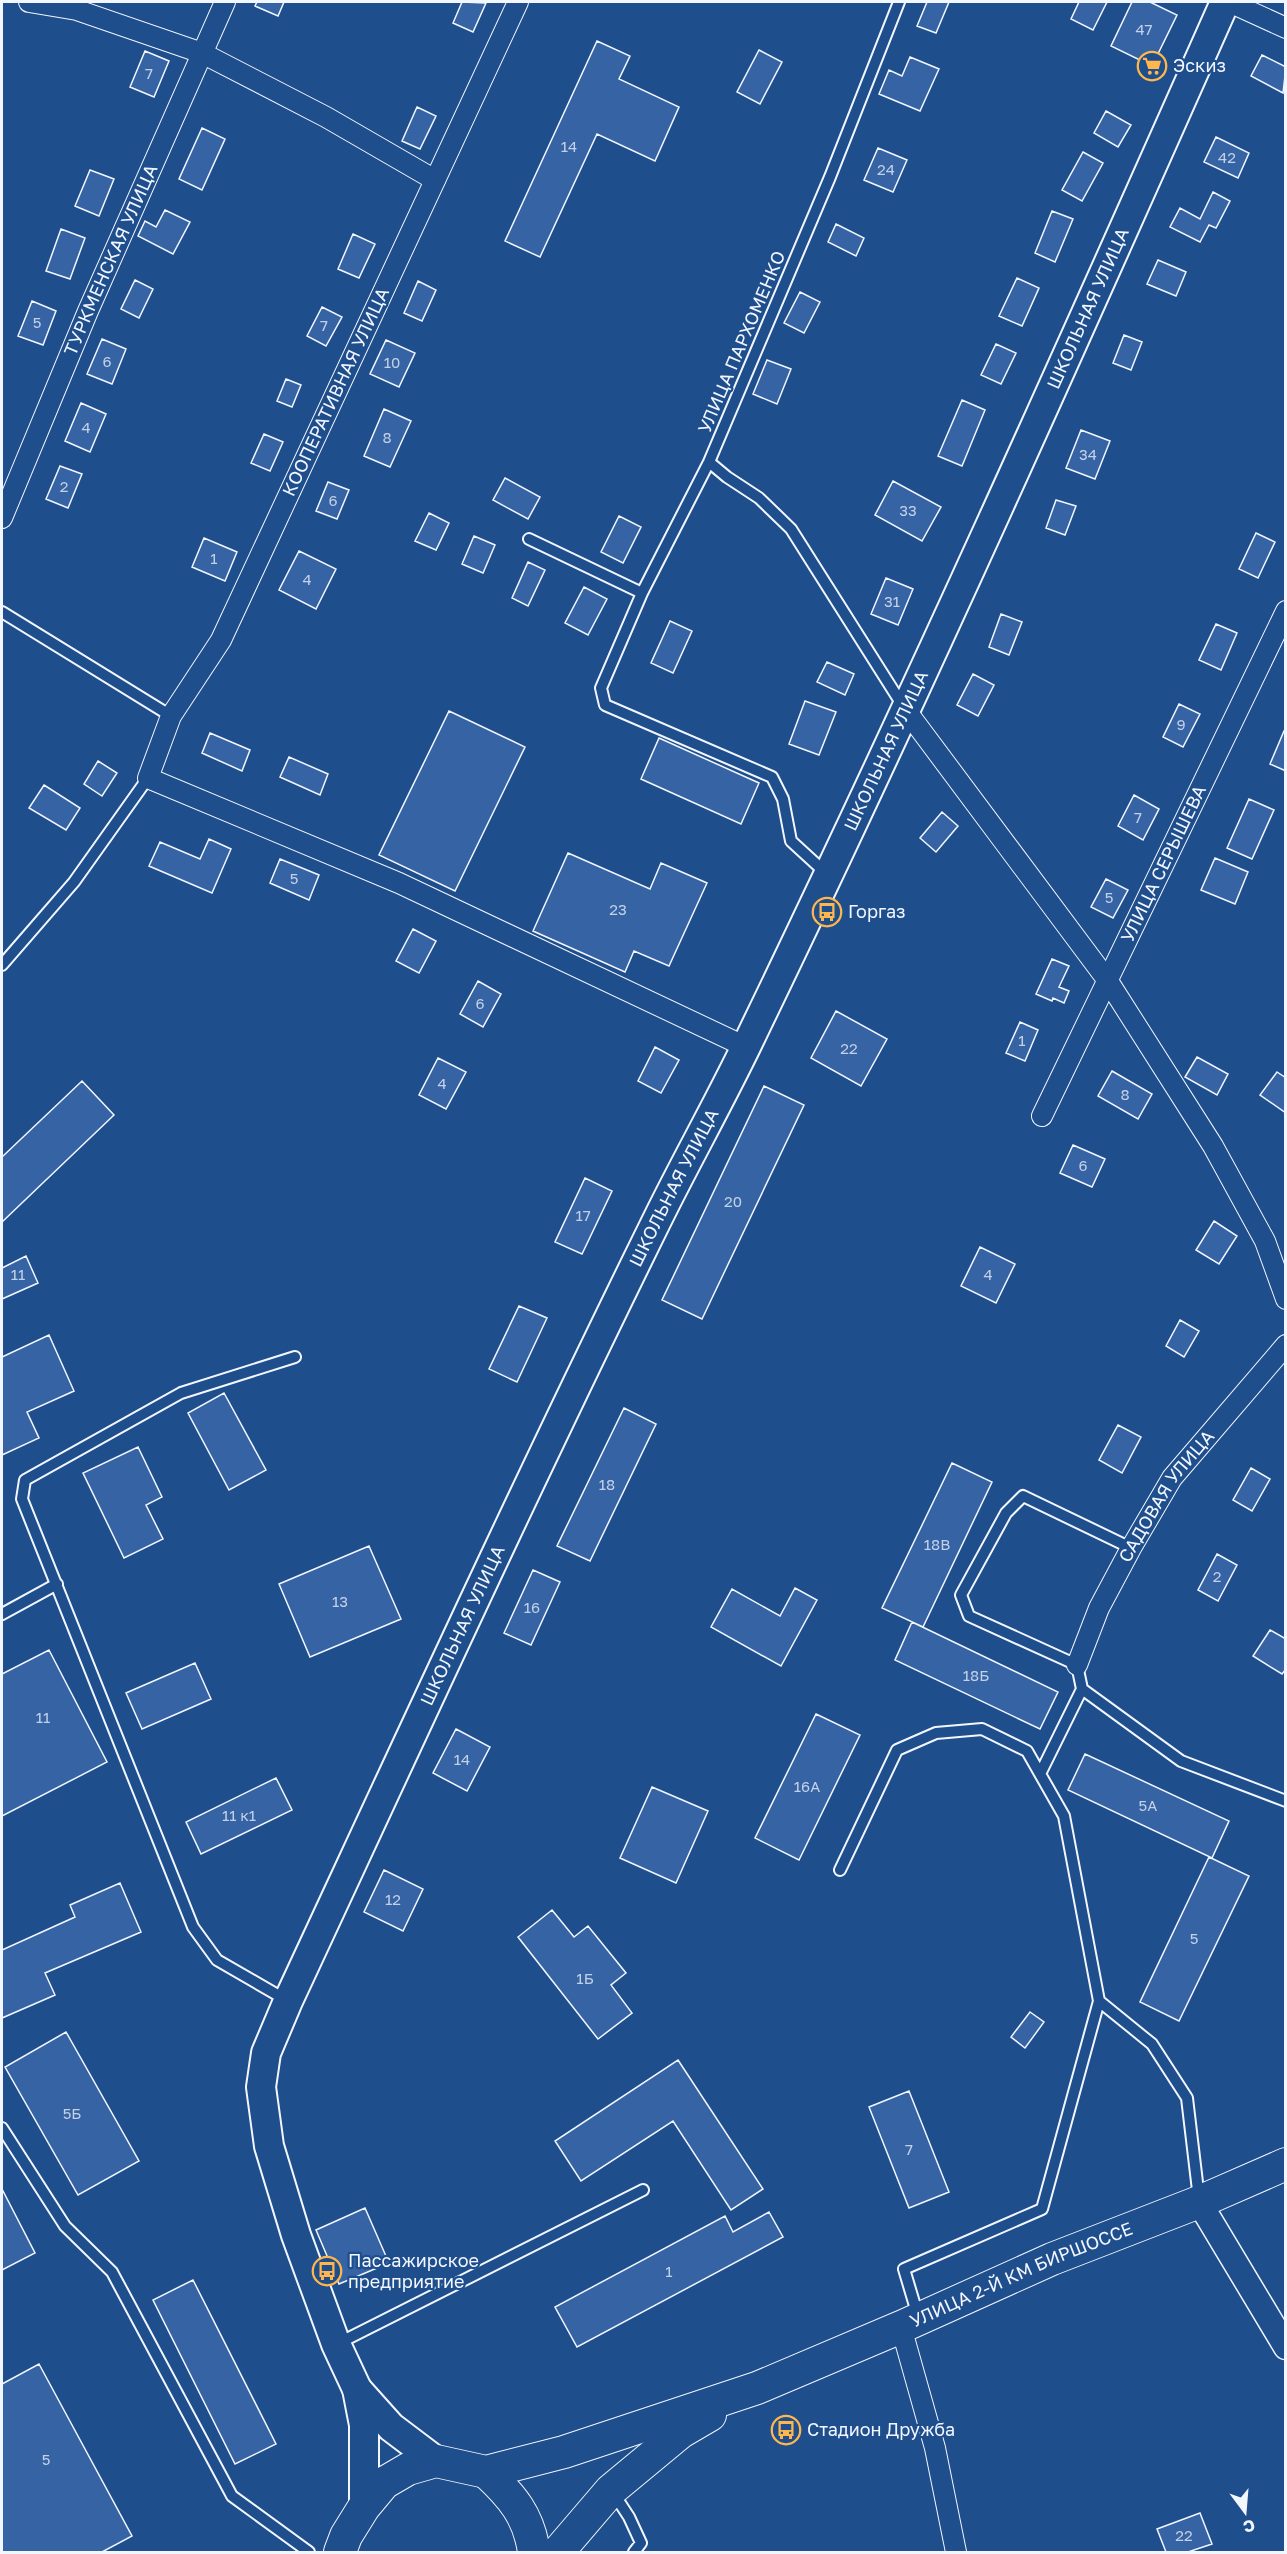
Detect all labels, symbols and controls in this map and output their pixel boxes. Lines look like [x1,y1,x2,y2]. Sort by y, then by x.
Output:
house number: 47 [1135,20,1153,38]
supermarket icon: Эскиз [1136,50,1168,82]
place label: Эскиз [1173,54,1226,76]
house number: 7 [145,64,153,82]
house number: 14 [561,137,577,155]
house number: 42 [1218,148,1236,166]
house number: 24 [877,160,895,178]
street label: ТУРКМЕНСКАЯ УЛИЦА [59,161,162,359]
street label: ШКОЛЬНАЯ УЛИЦА [1041,224,1133,392]
street label: УЛИЦА ПАРХОМЕНКО [693,247,789,436]
street label: КООПЕРАТИВНАЯ УЛИЦА [277,284,393,499]
house number: 5 [33,313,41,331]
house number: 7 [320,316,328,334]
house number: 6 [102,352,112,370]
house number: 10 [384,353,400,371]
house number: 4 [81,418,91,436]
house number: 8 [382,428,392,446]
house number: 34 [1079,445,1097,463]
house number: 2 [60,477,68,495]
house number: 6 [328,491,338,509]
house number: 33 [899,501,917,519]
house number: 1 [210,549,218,567]
house number: 4 [302,570,312,588]
house number: 31 [884,592,900,610]
street label: ШКОЛЬНАЯ УЛИЦА [839,667,932,834]
house number: 9 [1176,715,1186,733]
street label: УЛИЦА СЕРЫШЕВА [1116,781,1210,946]
house number: 7 [1134,808,1142,826]
house number: 5 [290,869,298,887]
house number: 5 [1105,888,1113,906]
bus stop icon: Горгаз [811,896,843,928]
house number: 23 [609,900,627,918]
place label: Горгаз [848,900,906,922]
house number: 6 [475,994,485,1012]
house number: 1 [1018,1031,1026,1049]
house number: 22 [840,1039,858,1057]
house number: 4 [437,1074,447,1092]
house number: 8 [1120,1085,1130,1103]
street label: ШКОЛЬНАЯ УЛИЦА [624,1105,723,1270]
house number: 6 [1078,1156,1088,1174]
house number: 20 [724,1192,742,1210]
house number: 17 [575,1206,591,1224]
house number: 11 [11,1265,25,1283]
house number: 4 [983,1265,993,1283]
street label: САДОВАЯ УЛИЦА [1113,1425,1218,1566]
house number: 18 [599,1475,615,1493]
house number: 18В [924,1535,950,1553]
street label: ШКОЛЬНАЯ УЛИЦА [415,1542,509,1709]
house number: 2 [1213,1567,1221,1585]
house number: 13 [332,1592,348,1610]
house number: 16 [524,1598,540,1616]
house number: 18Б [963,1666,989,1684]
house number: 11 [36,1708,50,1726]
house number: 14 [454,1750,470,1768]
house number: 16А [794,1777,820,1795]
house number: 5А [1139,1796,1157,1814]
house number: 11 к1 [222,1806,256,1824]
house number: 12 [385,1890,401,1908]
house number: 5 [1190,1929,1198,1947]
house number: 1Б [576,1969,594,1987]
house number: 5Б [63,2104,81,2122]
house number: 7 [905,2140,913,2158]
street label: УЛИЦА 2-Й КМ БИРШОССЕ [906,2217,1136,2332]
place label: Пассажирское предприятие [348,2249,479,2292]
bus stop icon: Пассажирское предприятие [311,2255,343,2287]
house number: 1 [665,2262,673,2280]
bus stop icon: Стадион Дружба [770,2414,802,2446]
place label: Стадион Дружба [807,2418,955,2440]
house number: 5 [42,2450,50,2468]
north arrow [1215,2482,1275,2542]
text: С [1241,2515,1257,2538]
house number: 22 [1175,2526,1193,2544]

